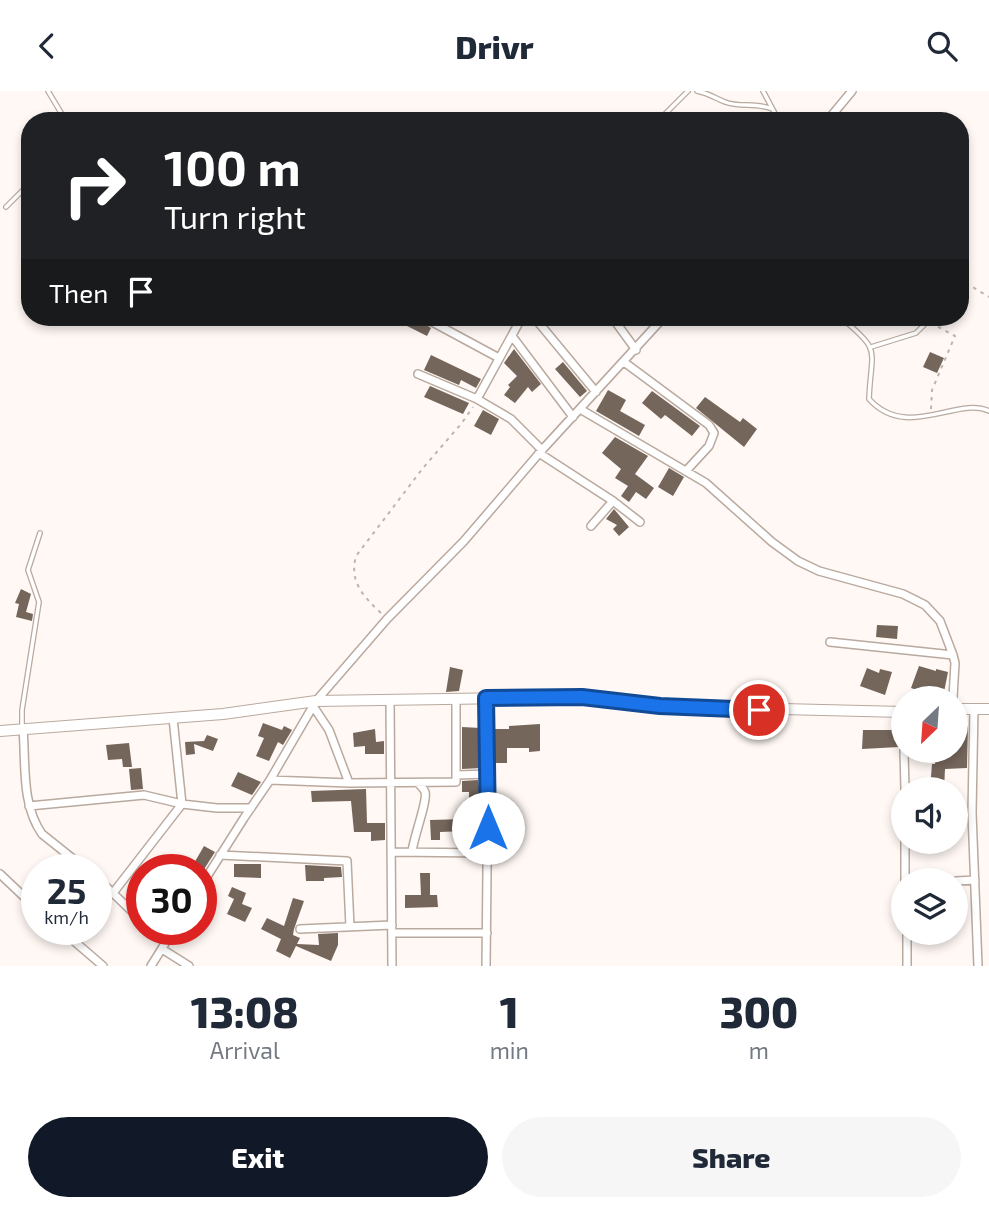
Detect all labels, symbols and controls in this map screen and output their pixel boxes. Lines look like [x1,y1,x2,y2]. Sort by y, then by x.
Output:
icon: back [28,27,66,65]
text: Drivr [455,27,534,65]
icon: search [923,27,961,65]
text: 100 m [164,137,301,196]
icon: right [49,140,140,231]
text: Turn right [164,197,306,235]
icon: arrive [122,273,160,311]
text: Then [49,277,108,308]
pin [729,680,789,740]
north arrow [891,686,968,763]
map controls [891,686,968,945]
icon: arrive [740,691,778,729]
button: sound [891,777,968,854]
position arrow [451,791,525,865]
speed limit sign: 30 [126,854,217,945]
button: layers [891,868,968,945]
text: 25 [47,869,86,911]
text: km/h [44,906,89,928]
text: 13:08 [191,986,299,1036]
text: 1 [500,986,519,1036]
text: 300 [720,986,798,1036]
text: Arrival [210,1036,280,1064]
text: min [490,1036,529,1064]
text: m [749,1036,769,1064]
button: Exit [28,1117,488,1197]
button: Share [502,1117,961,1197]

